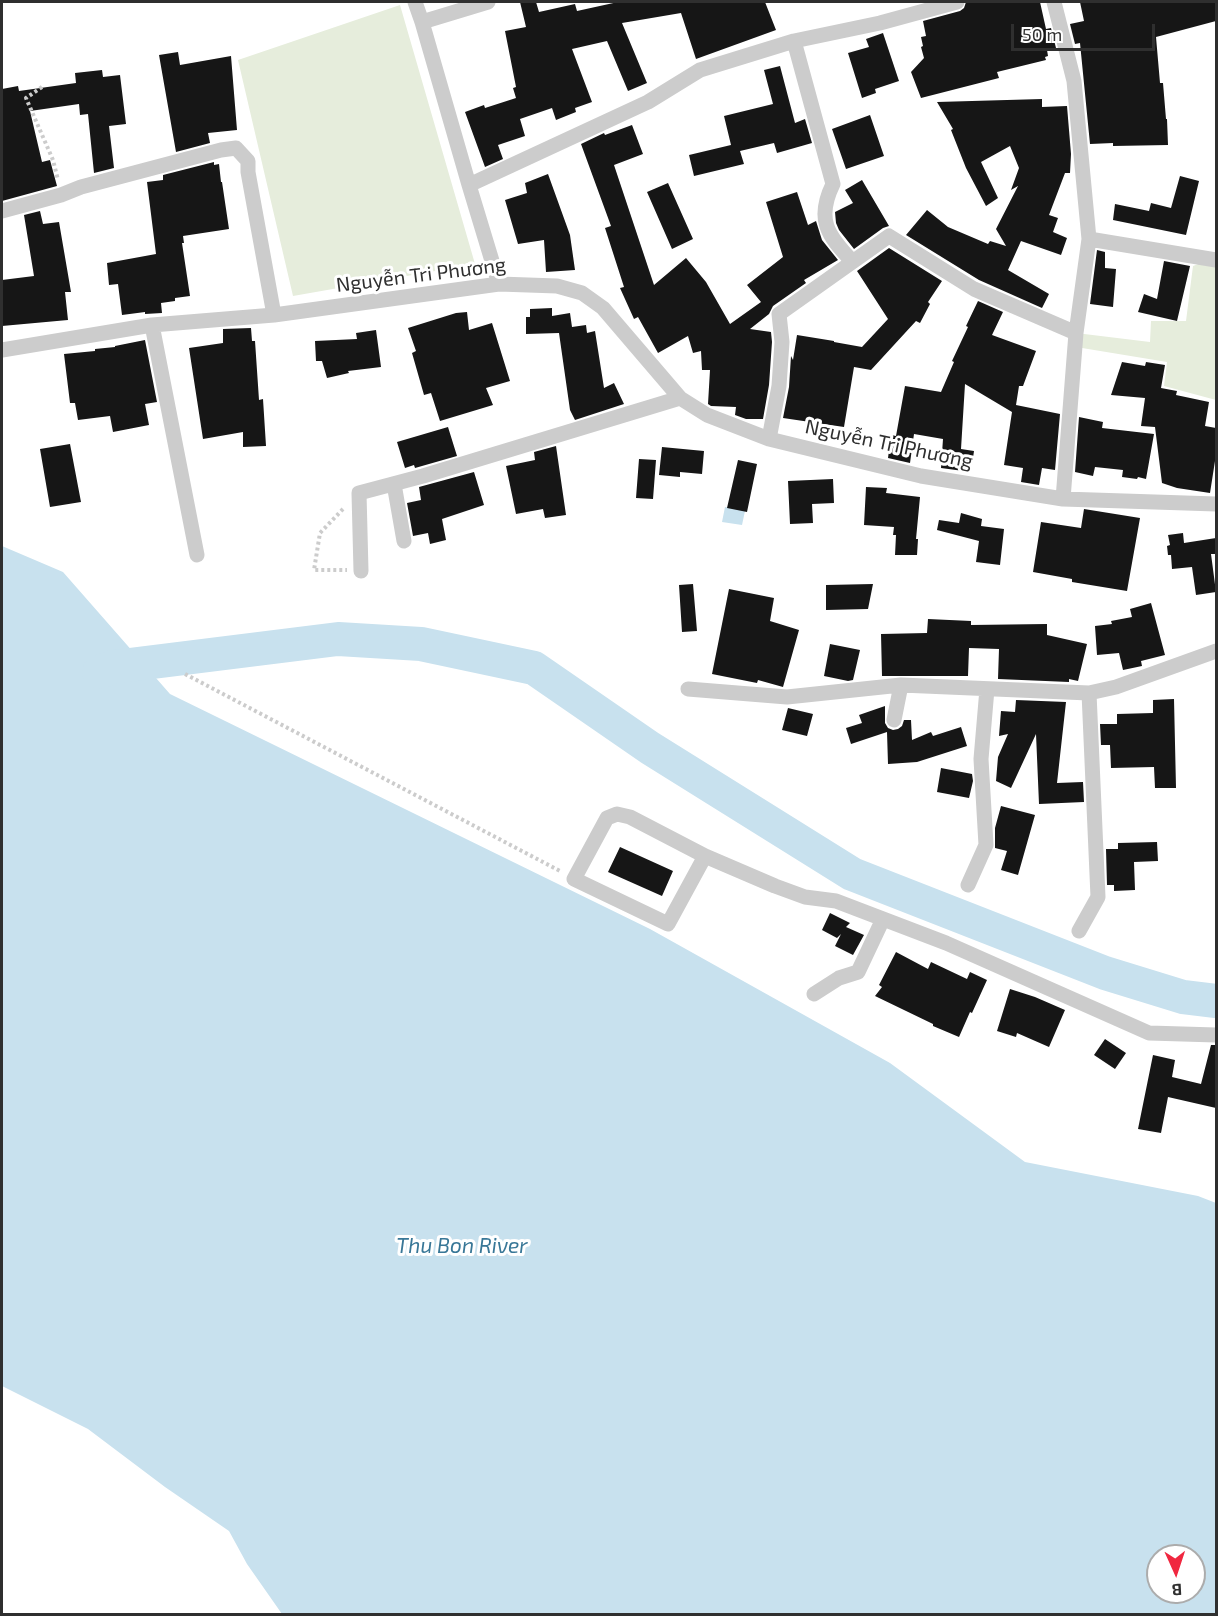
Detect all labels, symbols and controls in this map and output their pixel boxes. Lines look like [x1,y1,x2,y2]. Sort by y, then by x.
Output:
scale bar [1014,12,1158,50]
text: 50 m [1022,23,1062,45]
street label: Nguyễn Tri Phương [335,253,507,297]
street label: Nguyễn Tri Phương [803,415,975,473]
water label: Thu Bon River [396,1233,528,1259]
north arrow [1146,1544,1206,1604]
text: B [1171,1581,1182,1600]

